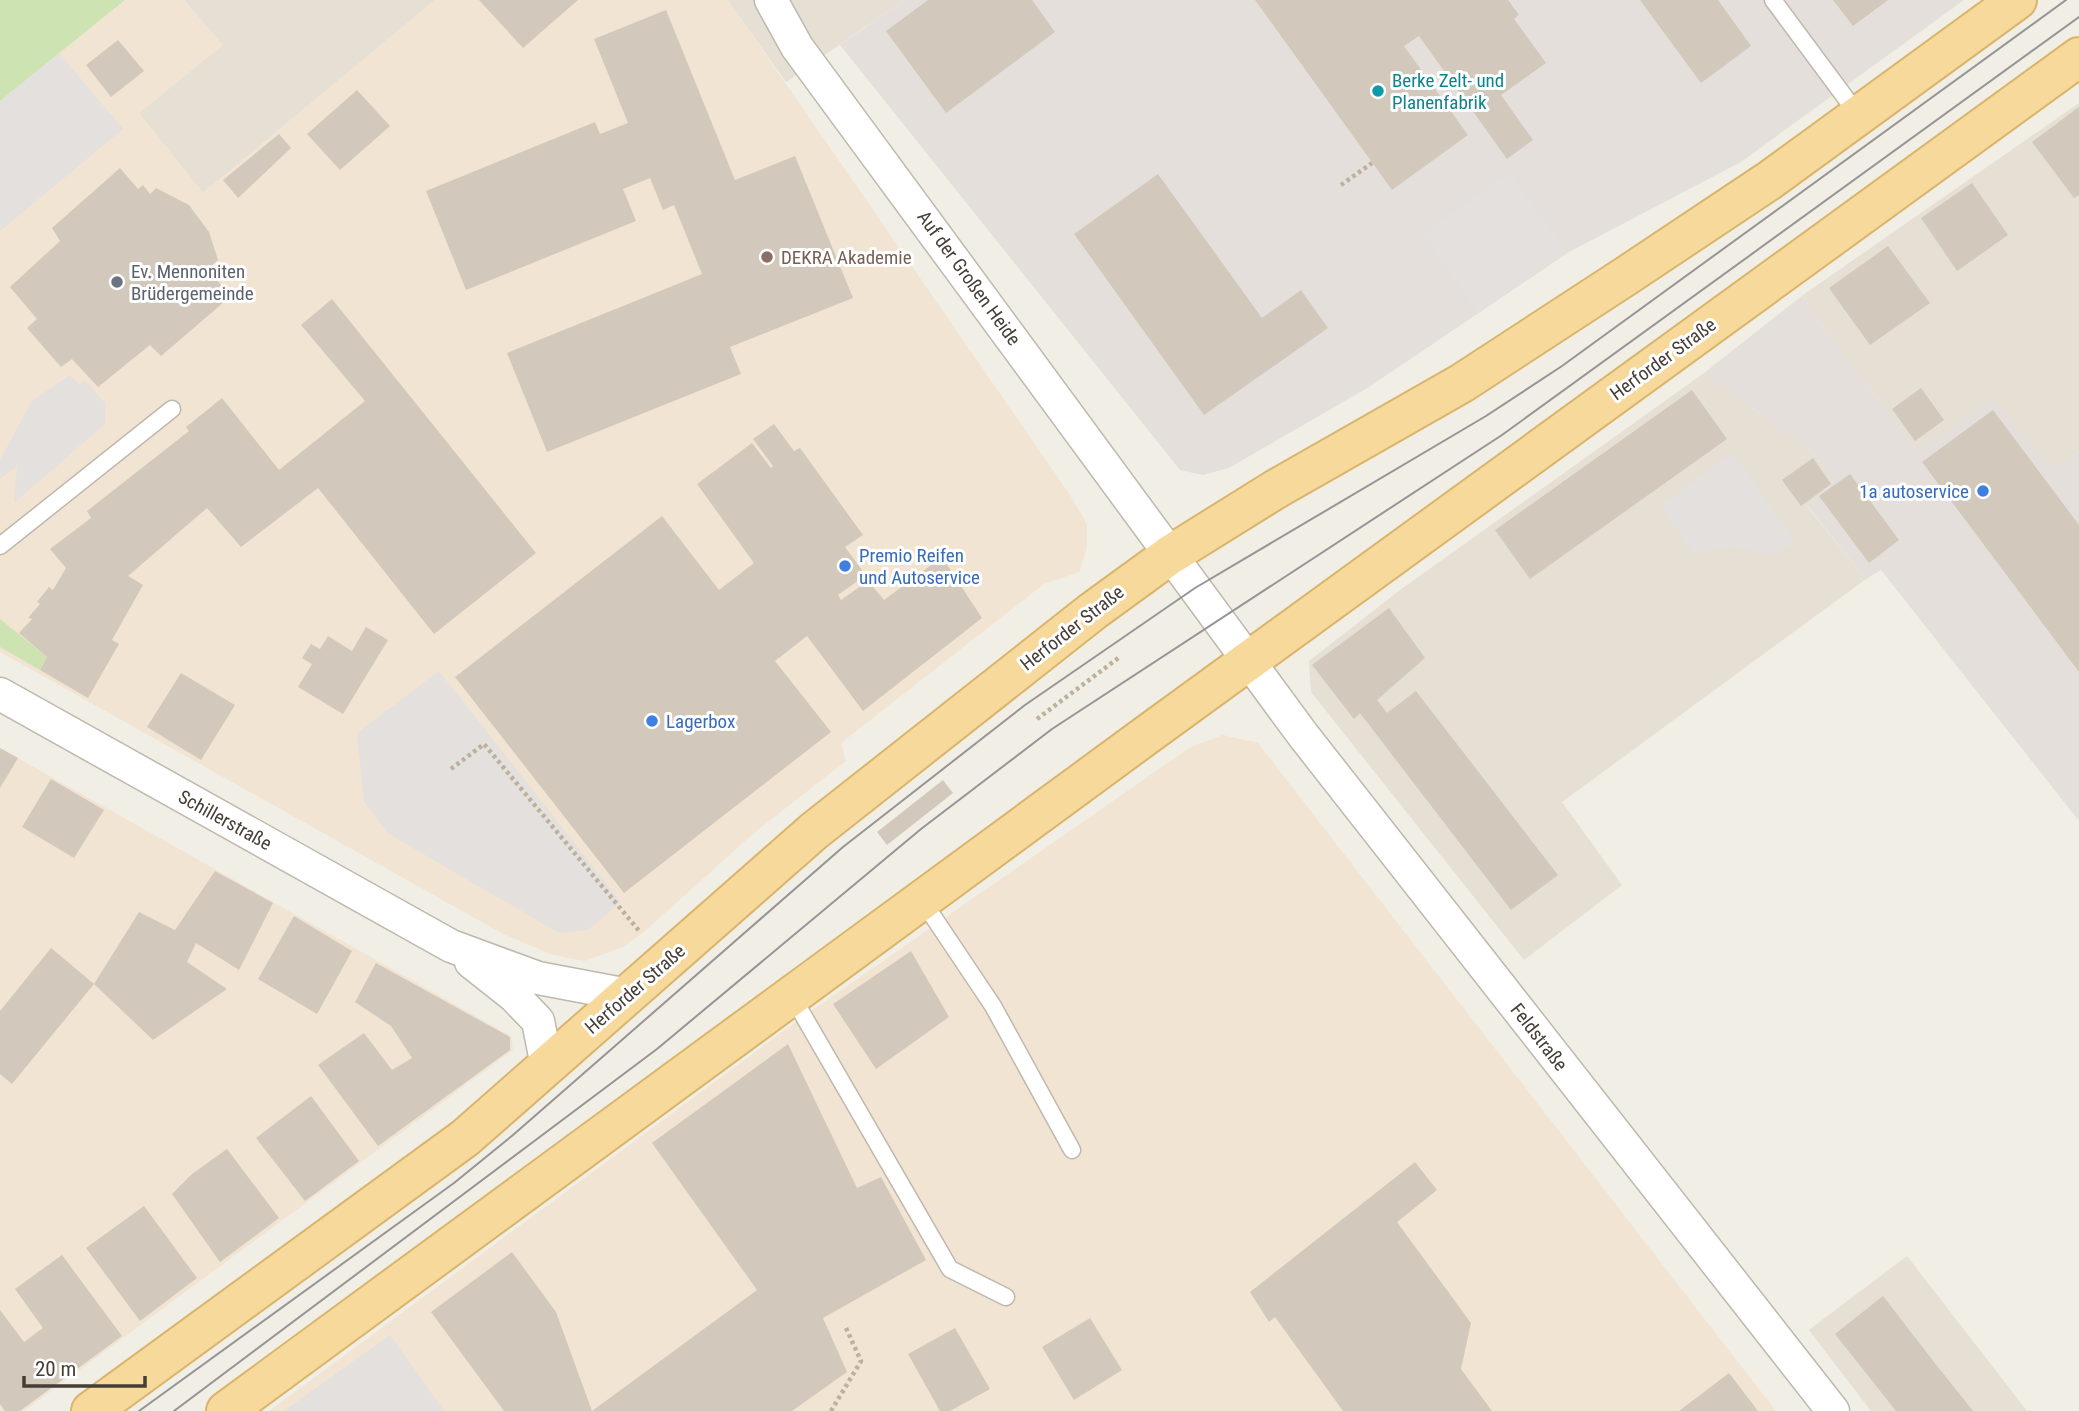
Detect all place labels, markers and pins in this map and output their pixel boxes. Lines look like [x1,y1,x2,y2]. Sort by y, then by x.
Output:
place label: Berke Zelt- und Planenfabrik [1392,69,1504,114]
marker: Berke Zelt- und Planenfabrik [1370,83,1386,99]
place label: DEKRA Akademie [781,246,912,269]
marker: DEKRA Akademie [759,249,775,265]
place label: Ev. Mennoniten Brüdergemeinde [131,260,254,305]
marker: Ev. Mennoniten Brüdergemeinde [109,274,125,290]
place label: 1a autoservice [1859,480,1969,503]
marker: 1a autoservice [1975,483,1991,499]
place label: Premio Reifen und Autoservice [859,544,980,589]
marker: Premio Reifen und Autoservice [837,558,853,574]
place label: Lagerbox [666,710,735,733]
marker: Lagerbox [644,713,660,729]

